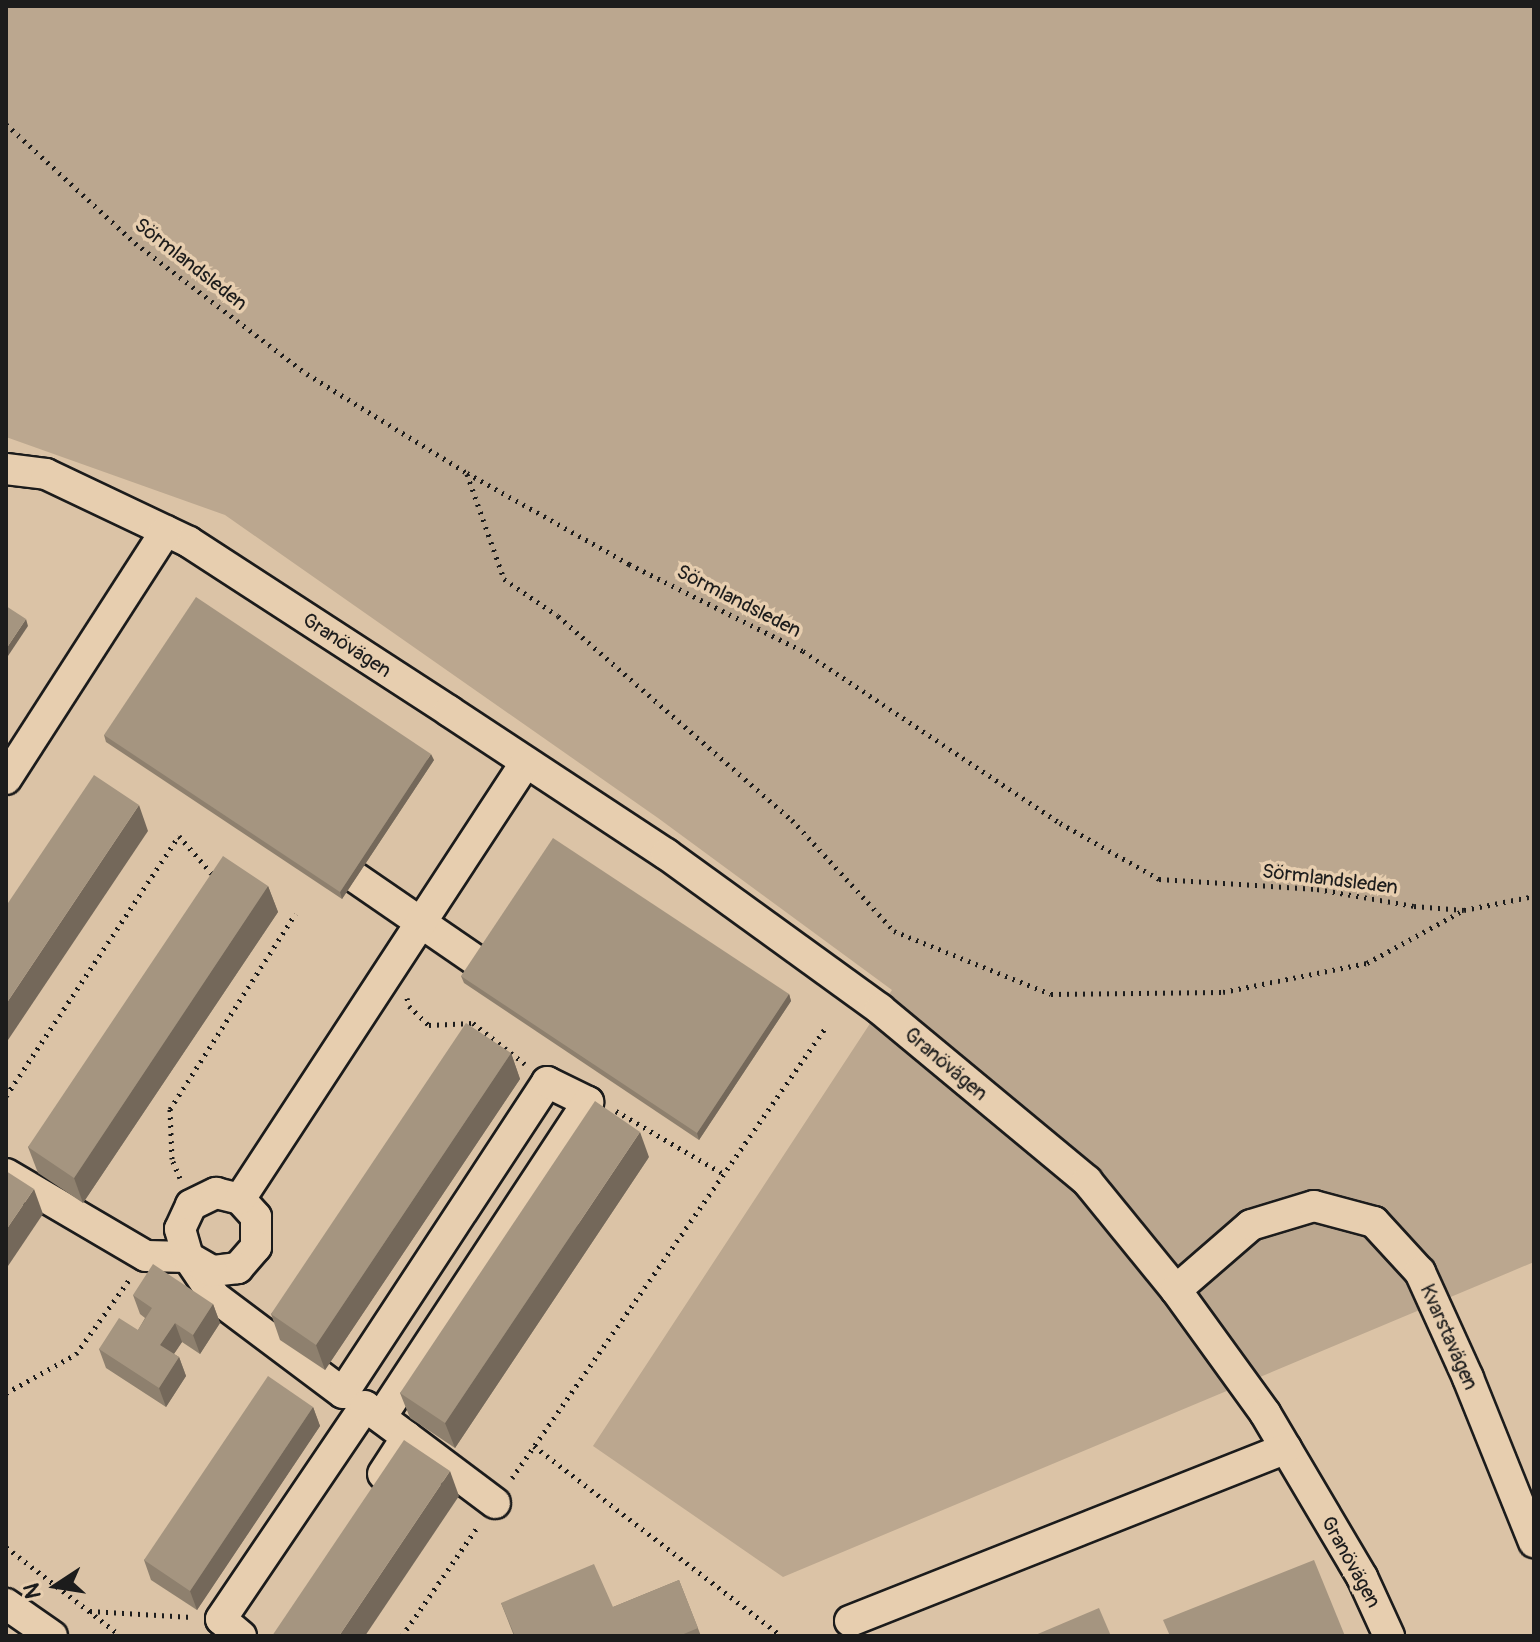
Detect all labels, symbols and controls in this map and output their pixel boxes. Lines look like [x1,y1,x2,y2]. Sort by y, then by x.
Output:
street label: Sörmlandsleden [130,213,252,315]
street label: Sörmlandsleden [673,559,805,643]
street label: Granövägen [298,608,396,682]
street label: Sörmlandsleden [1261,859,1399,899]
street label: Granövägen [900,1022,992,1106]
street label: Kvarstavägen [1415,1280,1483,1394]
street label: Granövägen [1316,1512,1386,1612]
north arrow [16,1546,96,1626]
text: N [17,1581,48,1601]

